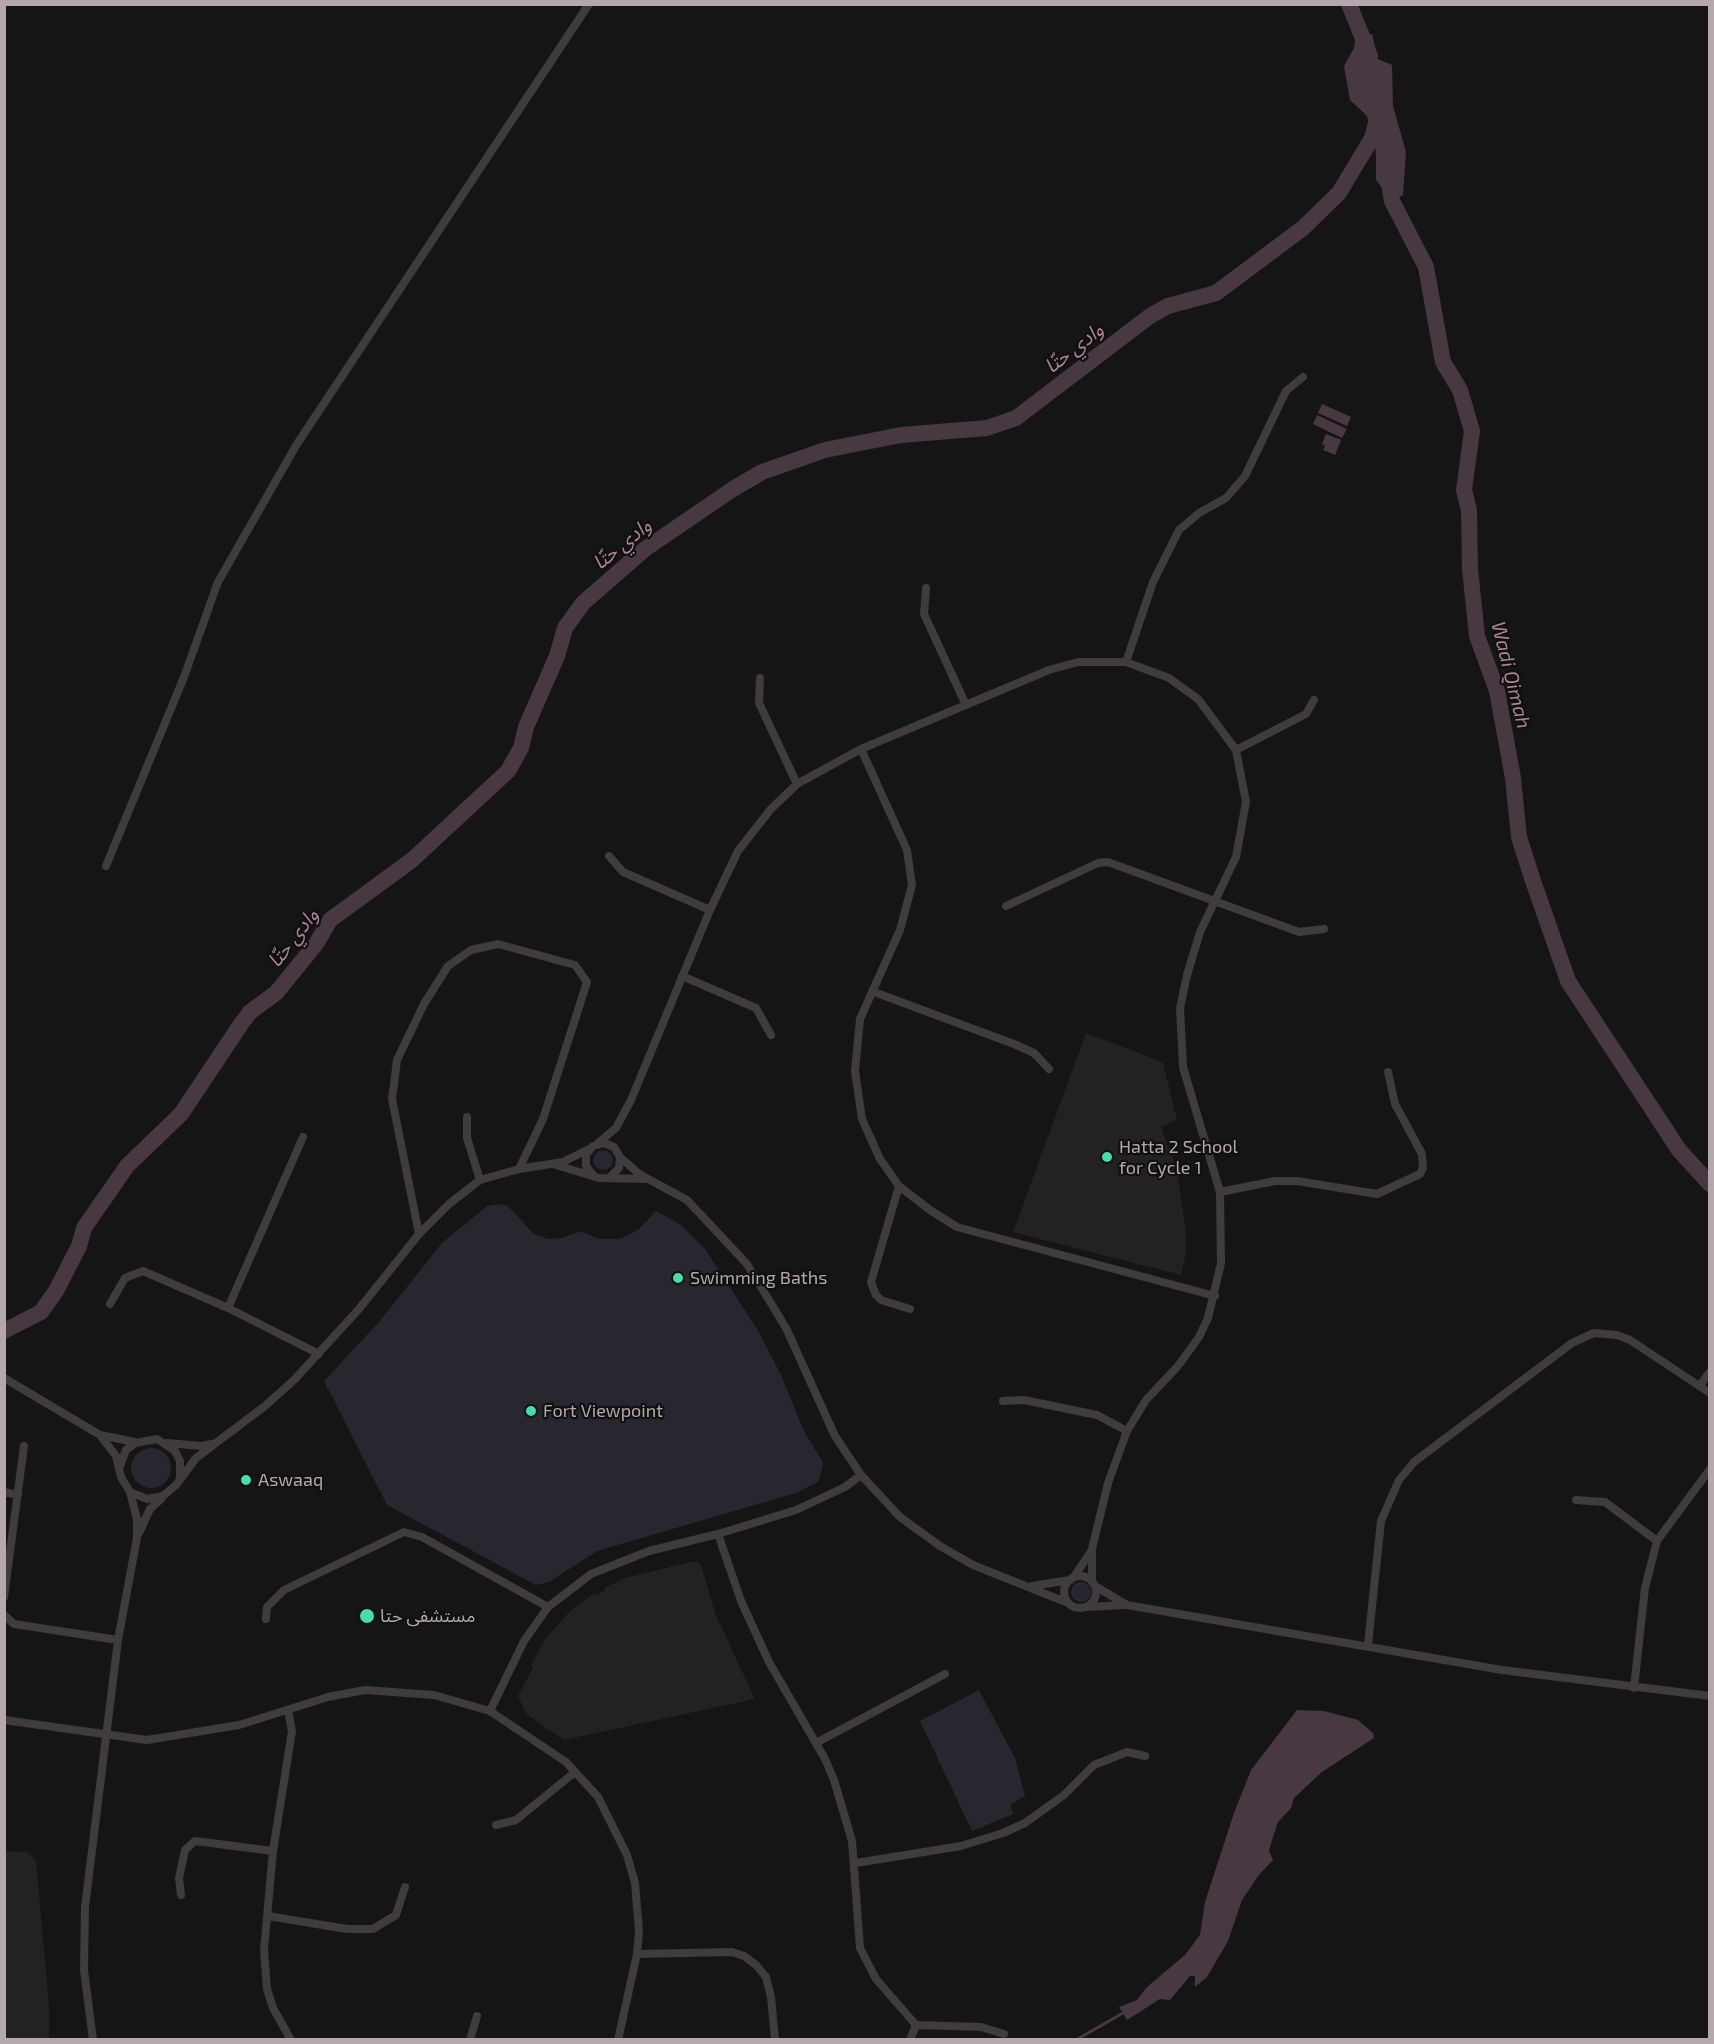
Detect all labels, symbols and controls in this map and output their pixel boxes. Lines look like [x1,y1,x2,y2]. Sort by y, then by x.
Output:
water label: وادي حتّا [1040,318,1108,378]
water label: وادي حتّا [588,513,656,575]
water label: Wadi Qimah [1486,619,1536,731]
water label: وادي حتّا [263,904,323,972]
place label: Hatta 2 School for Cycle 1 [1119,1136,1238,1178]
marker: Hatta 2 School for Cycle 1 [1100,1150,1114,1164]
place label: Swimming Baths [690,1267,827,1289]
marker: Swimming Baths [671,1271,685,1285]
place label: Fort Viewpoint [543,1400,663,1422]
marker: Fort Viewpoint [524,1404,538,1418]
place label: Aswaaq [258,1469,323,1491]
marker: Aswaaq [239,1473,253,1487]
place label: مستشفى حتا [380,1605,475,1627]
marker: مستشفى حتا [358,1607,376,1625]

